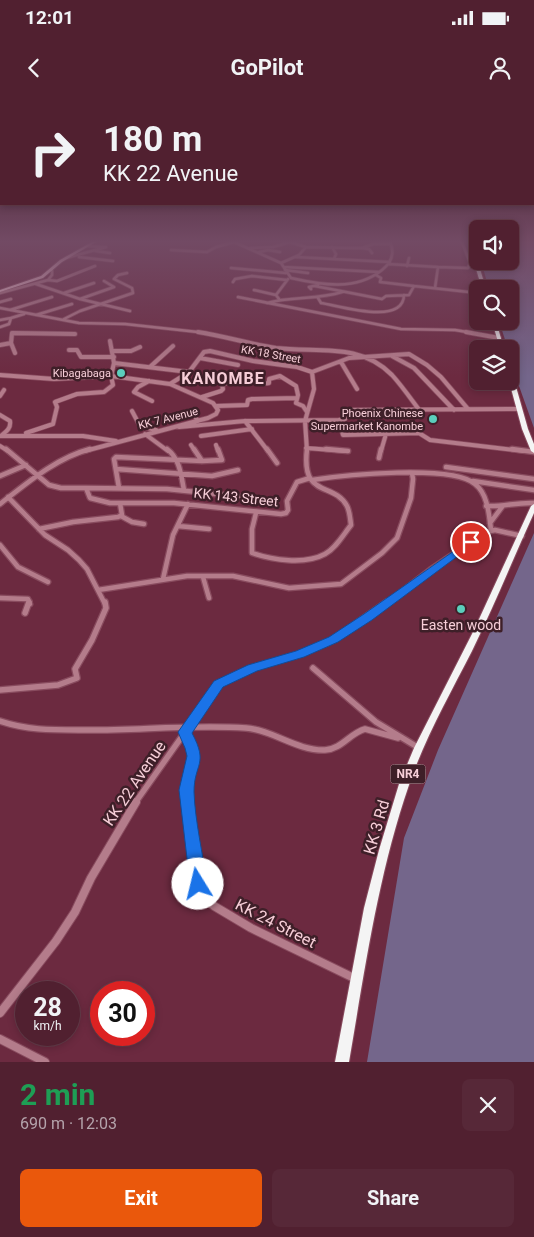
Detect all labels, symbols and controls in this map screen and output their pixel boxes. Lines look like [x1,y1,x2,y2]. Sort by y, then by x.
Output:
text: 12:01 [25,6,74,29]
icon: back [20,54,48,82]
icon: person [486,54,514,82]
text: GoPilot [230,55,304,80]
text: 180 m [103,119,202,160]
icon: right [20,120,85,185]
text: KK 22 Avenue [103,161,238,186]
map controls [469,220,519,390]
button: sound [469,220,519,270]
button: search [469,280,519,330]
button: layers [469,340,519,390]
street label: KK 18 Street [240,343,302,366]
place label: Kibagabaga [53,367,111,380]
marker: Kibagabaga [115,367,127,379]
district label: KANOMBE [181,369,265,388]
street label: KK 7 Avenue [137,405,200,432]
place label: Phoenix Chinese Supermarket Kanombe [311,407,423,433]
marker: Phoenix Chinese Supermarket Kanombe [427,413,439,425]
street label: KK 143 Street [193,485,280,509]
pin [450,521,492,563]
icon: arrive [457,528,485,556]
marker: Easten wood [455,603,467,615]
place label: Easten wood [421,617,501,633]
street label: KK 22 Avenue [99,737,170,829]
road number: NR4 [390,764,426,784]
street label: KK 3 Rd [360,798,393,857]
position arrow [171,857,223,909]
street label: KK 24 Street [232,895,319,952]
speed limit sign: 30 [90,981,155,1046]
text: 28 [33,993,62,1022]
text: km/h [33,1019,62,1033]
text: 2 min [20,1077,95,1112]
button: close [462,1079,514,1131]
text: 690 m · 12:03 [20,1114,117,1133]
button: Exit [20,1169,262,1227]
button: Share [272,1169,514,1227]

